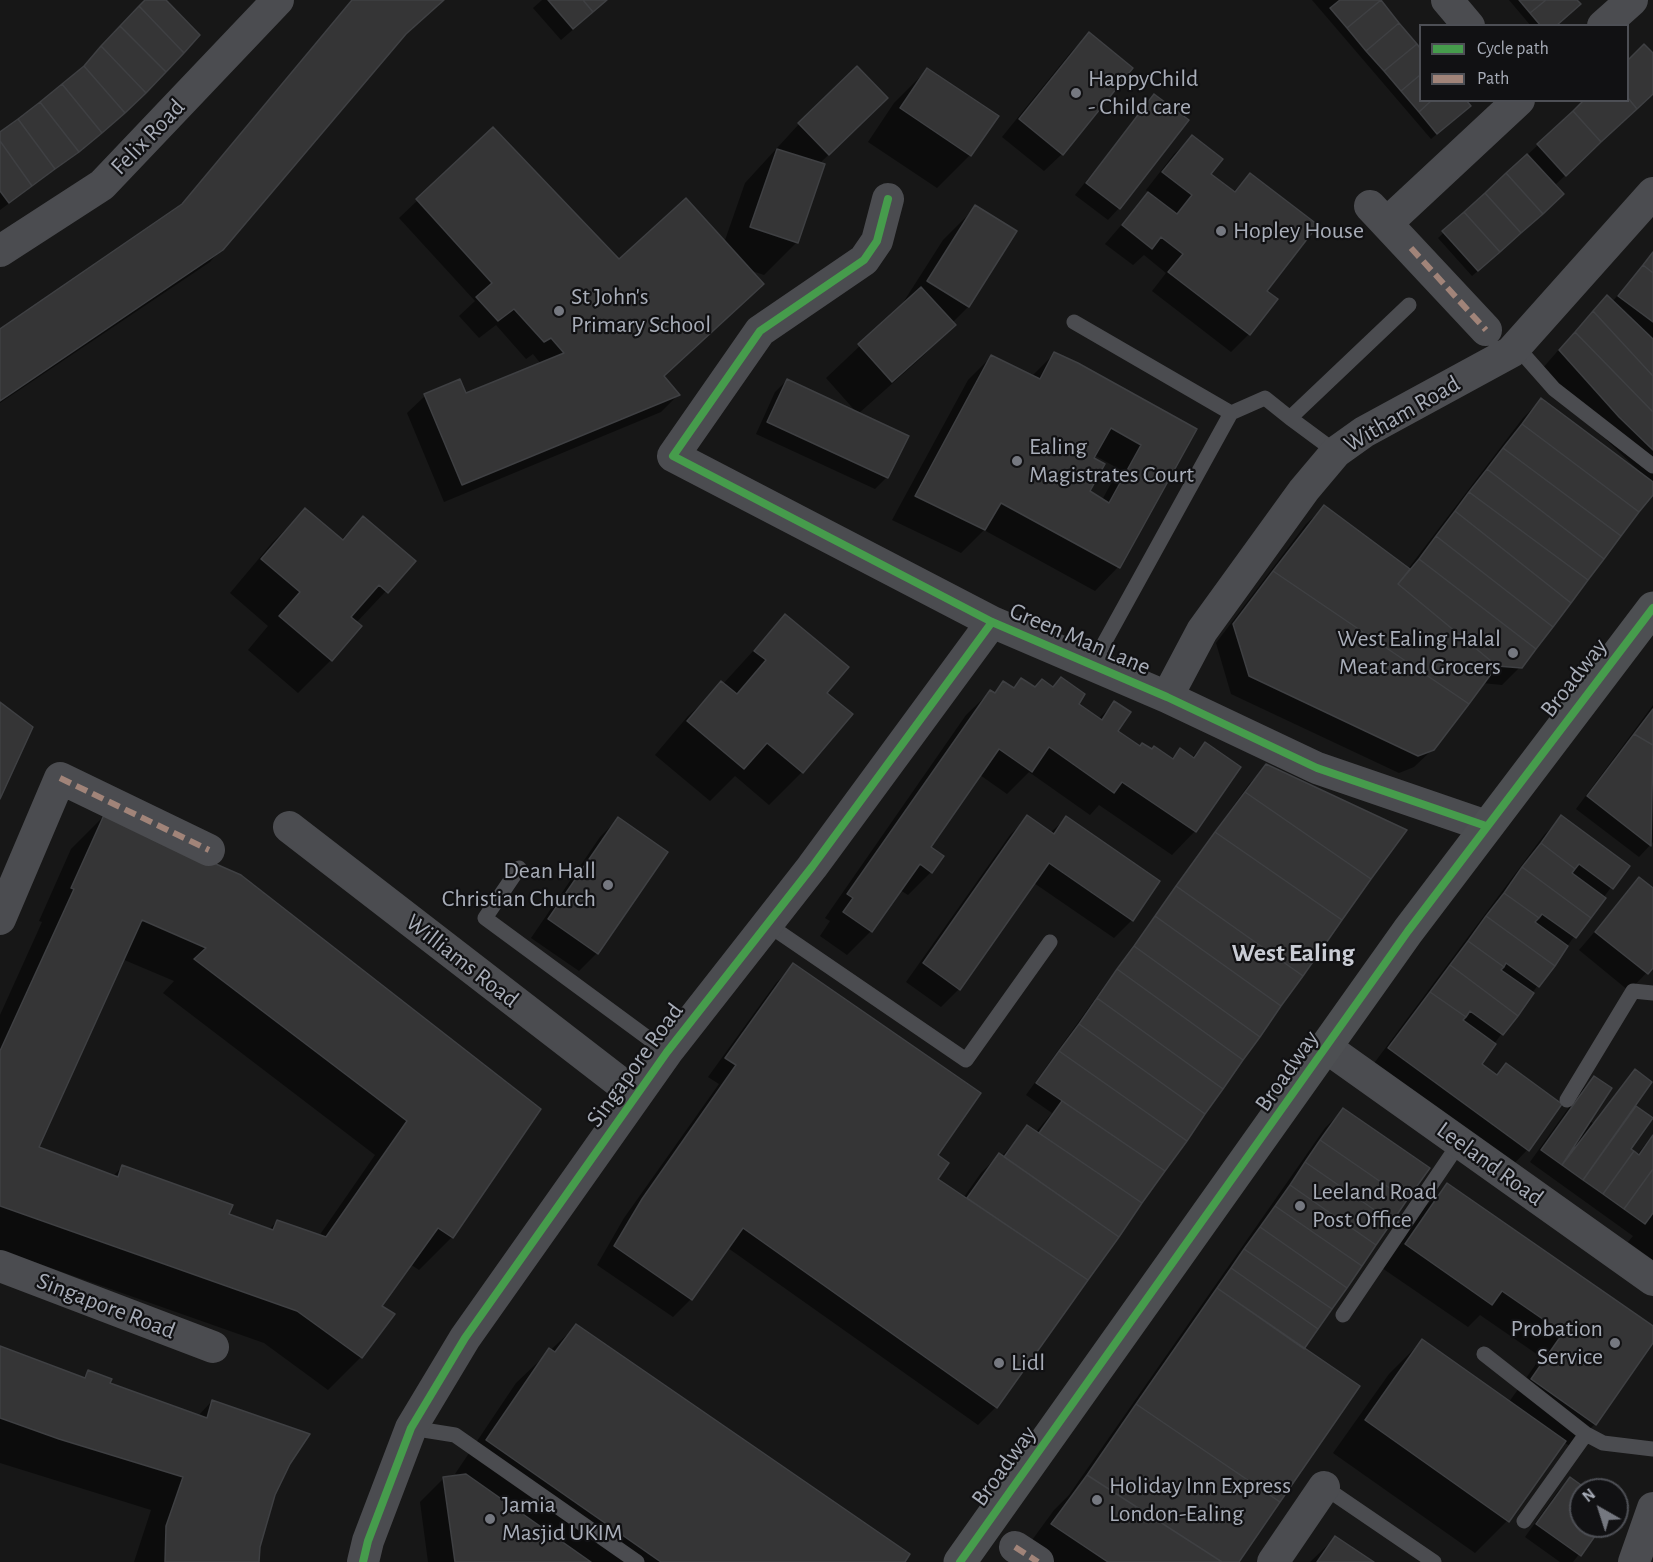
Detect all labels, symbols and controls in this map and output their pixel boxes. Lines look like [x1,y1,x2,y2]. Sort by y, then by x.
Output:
legend [1419,24,1629,102]
text: Cycle path [1477,40,1549,58]
place label: HappyChild - Child care [1088,65,1198,121]
text: Path [1477,70,1509,88]
marker: HappyChild - Child care [1069,86,1083,100]
street label: Felix Road [105,93,191,181]
place label: Hopley House [1233,217,1364,245]
marker: Hopley House [1214,224,1228,238]
place label: St John's Primary School [571,283,711,339]
marker: St John's Primary School [552,304,566,318]
street label: Witham Road [1339,369,1465,459]
place label: Ealing Magistrates Court [1029,433,1194,489]
marker: Ealing Magistrates Court [1010,454,1024,468]
street label: Green Man Lane [1005,596,1155,682]
place label: West Ealing Halal Meat and Grocers [1337,625,1501,681]
street label: Broadway [1534,633,1614,723]
marker: West Ealing Halal Meat and Grocers [1506,646,1520,660]
place label: Dean Hall Christian Church [442,857,596,913]
marker: Dean Hall Christian Church [601,878,615,892]
street label: Williams Road [400,908,524,1014]
district label: West Ealing [1232,937,1354,969]
street label: Singapore Road [580,997,690,1133]
street label: Broadway [1249,1025,1325,1117]
street label: Leeland Road [1431,1116,1549,1212]
place label: Leeland Road Post Office [1312,1178,1437,1234]
marker: Leeland Road Post Office [1293,1199,1307,1213]
street label: Singapore Road [33,1266,179,1346]
place label: Probation Service [1511,1315,1603,1371]
marker: Probation Service [1608,1336,1622,1350]
place label: Lidl [1011,1349,1045,1377]
marker: Lidl [992,1356,1006,1370]
street label: Broadway [965,1420,1043,1512]
place label: Holiday Inn Express London-Ealing [1109,1472,1291,1528]
north arrow [1569,1478,1629,1538]
text: N [1580,1486,1598,1505]
place label: Jamia Masjid UKIM [502,1491,623,1547]
marker: Holiday Inn Express London-Ealing [1090,1493,1104,1507]
marker: Jamia Masjid UKIM [483,1512,497,1526]

